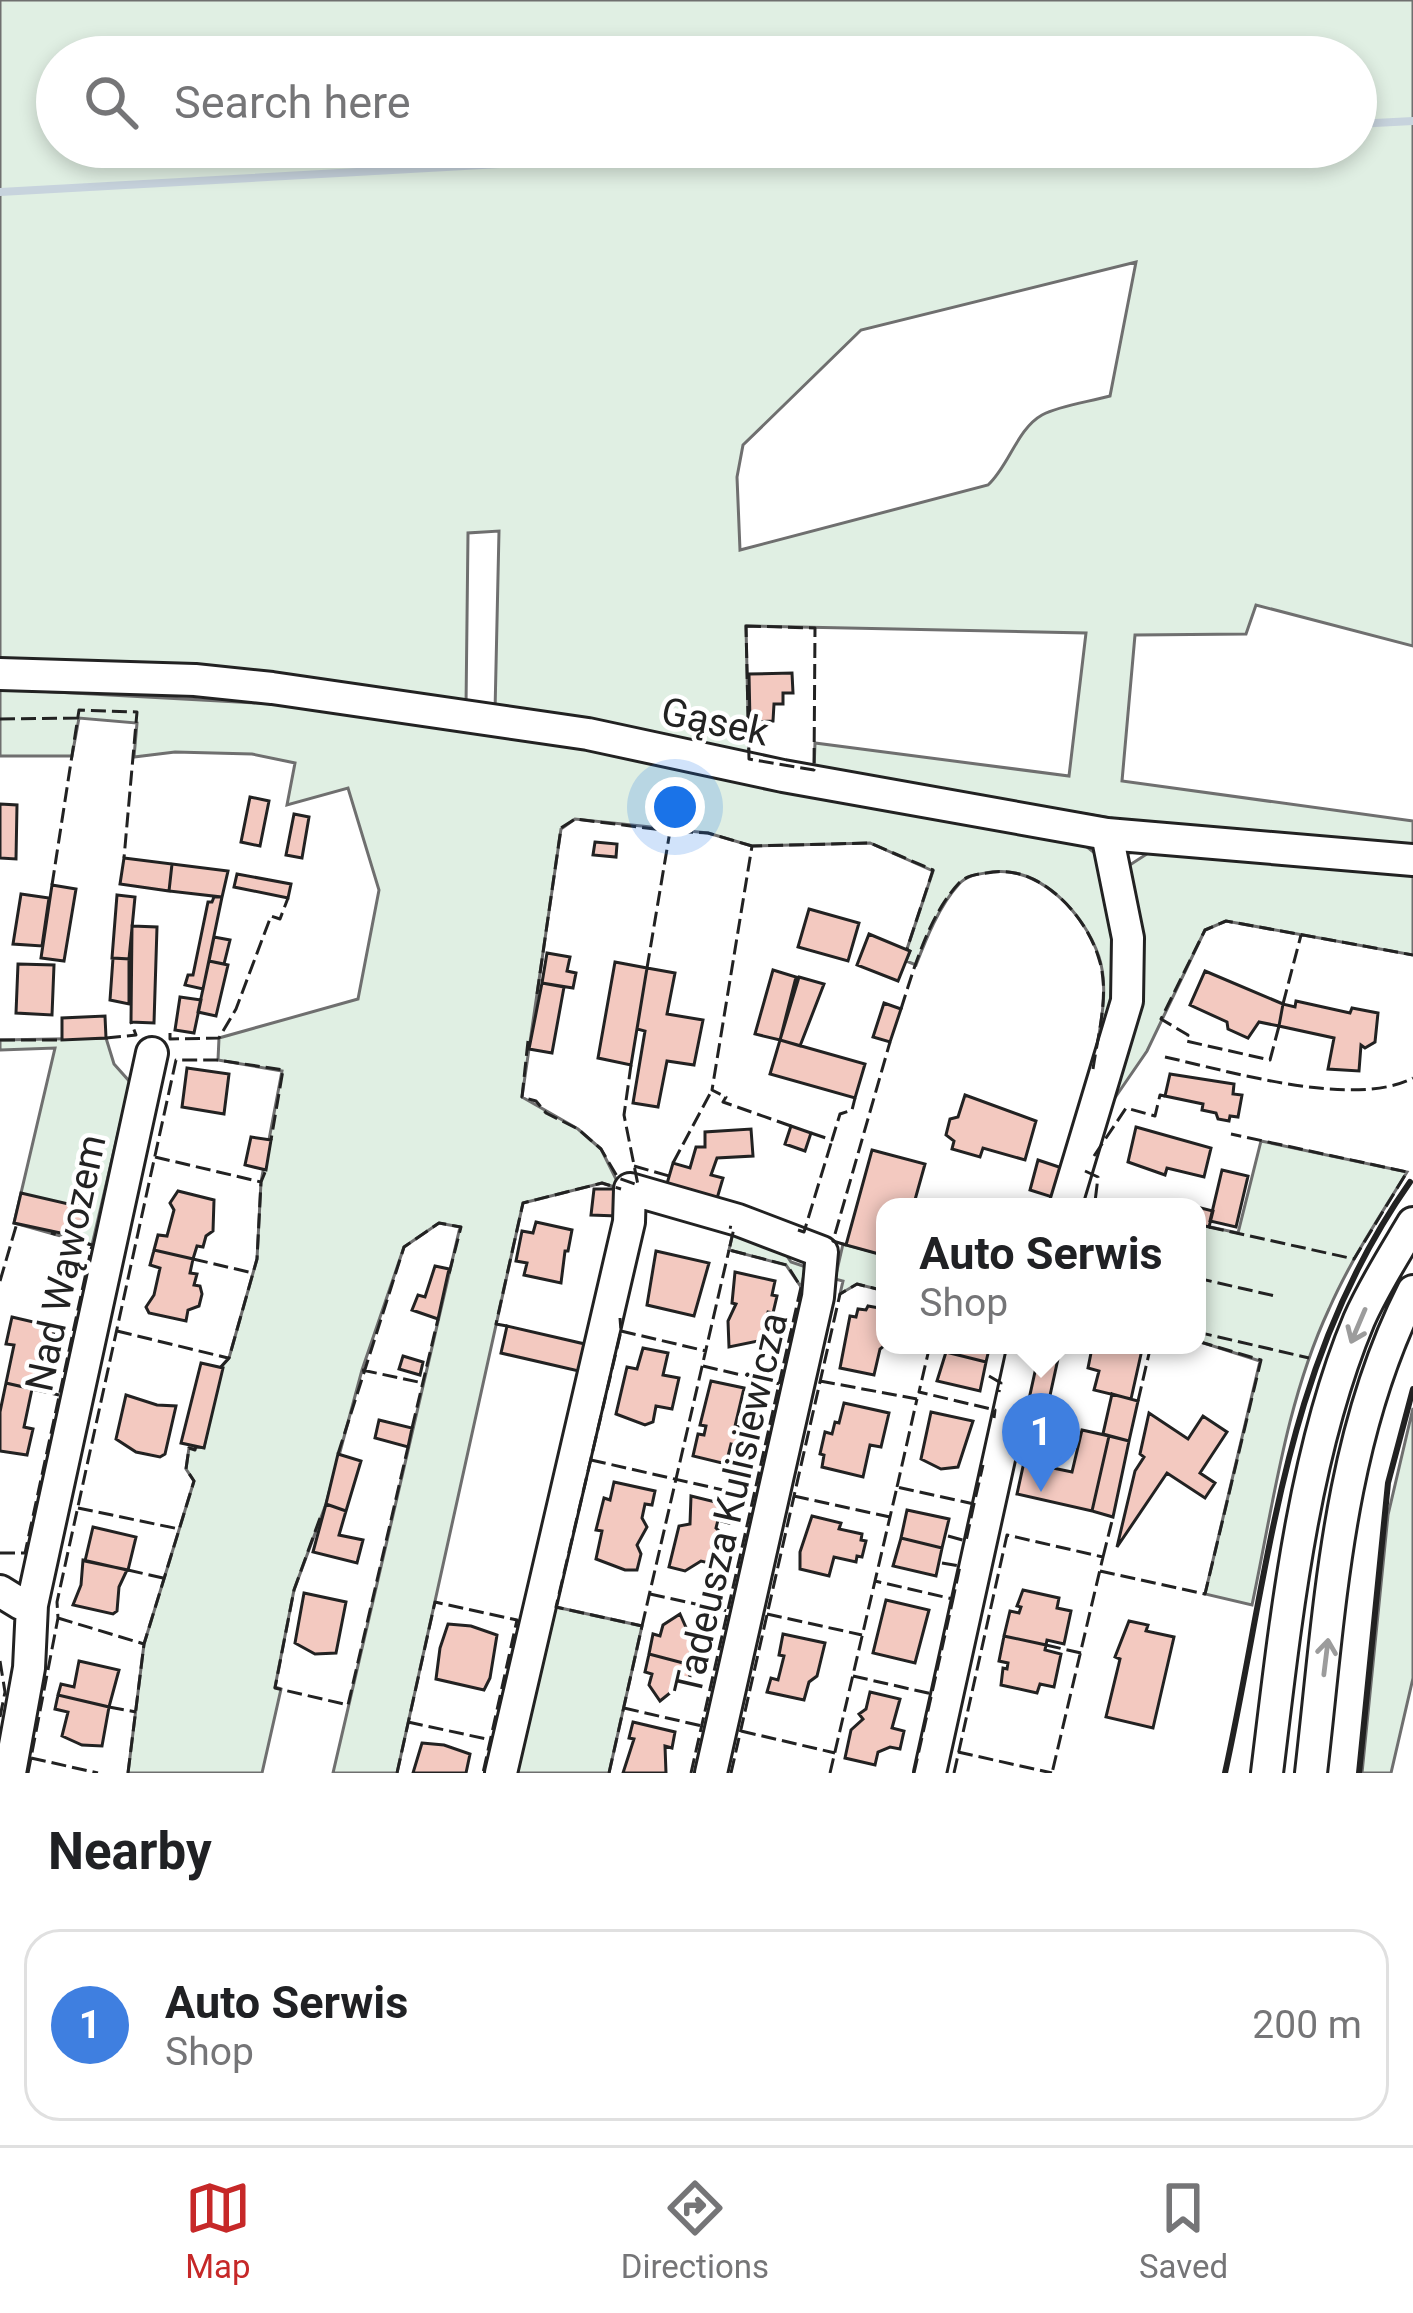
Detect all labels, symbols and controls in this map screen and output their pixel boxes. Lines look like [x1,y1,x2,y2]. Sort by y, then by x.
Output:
search box [36,36,1377,168]
icon: search [78,69,144,135]
text: Search here [174,76,411,129]
street label: Gąsek [657,688,773,756]
your location [645,777,705,837]
street label: Nad Wąwozem [16,1131,116,1395]
popup [876,1198,1206,1354]
text: Auto Serwis [919,1227,1163,1280]
text: Shop [919,1280,1008,1326]
one-way arrow [1346,1307,1367,1344]
street label: Tadeusza Kulisiewicza [665,1308,797,1700]
pin: 1 [1002,1393,1080,1492]
one-way arrow [1315,1638,1337,1677]
text: Nearby [48,1822,212,1881]
text: Auto Serwis [165,1976,408,2029]
text: 1 [79,2002,101,2048]
text: 200 m [1252,2002,1362,2048]
text: Shop [165,2029,254,2075]
tab: Map [185,2175,251,2286]
tab: Directions [621,2175,769,2286]
tab: Saved [1139,2175,1228,2286]

